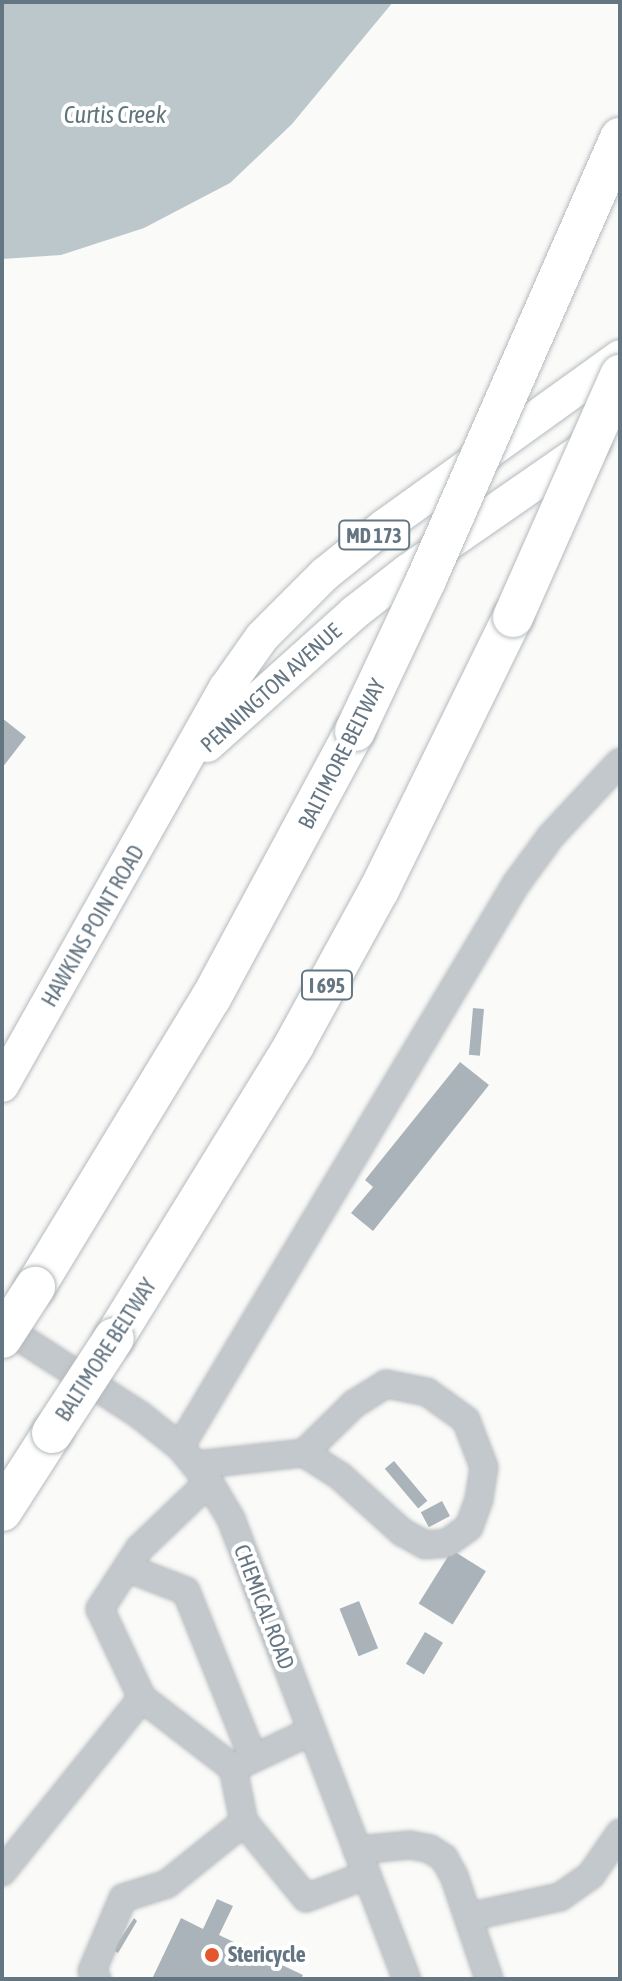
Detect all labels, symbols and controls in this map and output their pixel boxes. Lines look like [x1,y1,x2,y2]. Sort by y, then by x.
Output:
water label: Curtis Creek [64,101,166,129]
road number: MD 173 [338,519,410,551]
street label: PENNINGTON AVENUE [195,618,347,758]
street label: BALTIMORE BELTWAY [293,675,391,833]
street label: HAWKINS POINT ROAD [36,840,150,1012]
road number: I 695 [299,969,355,1001]
street label: BALTIMORE BELTWAY [50,1274,162,1426]
street label: CHEMICAL ROAD [228,1541,300,1673]
place label: Stericycle [228,1942,306,1968]
marker: Stericycle [203,1946,221,1964]

